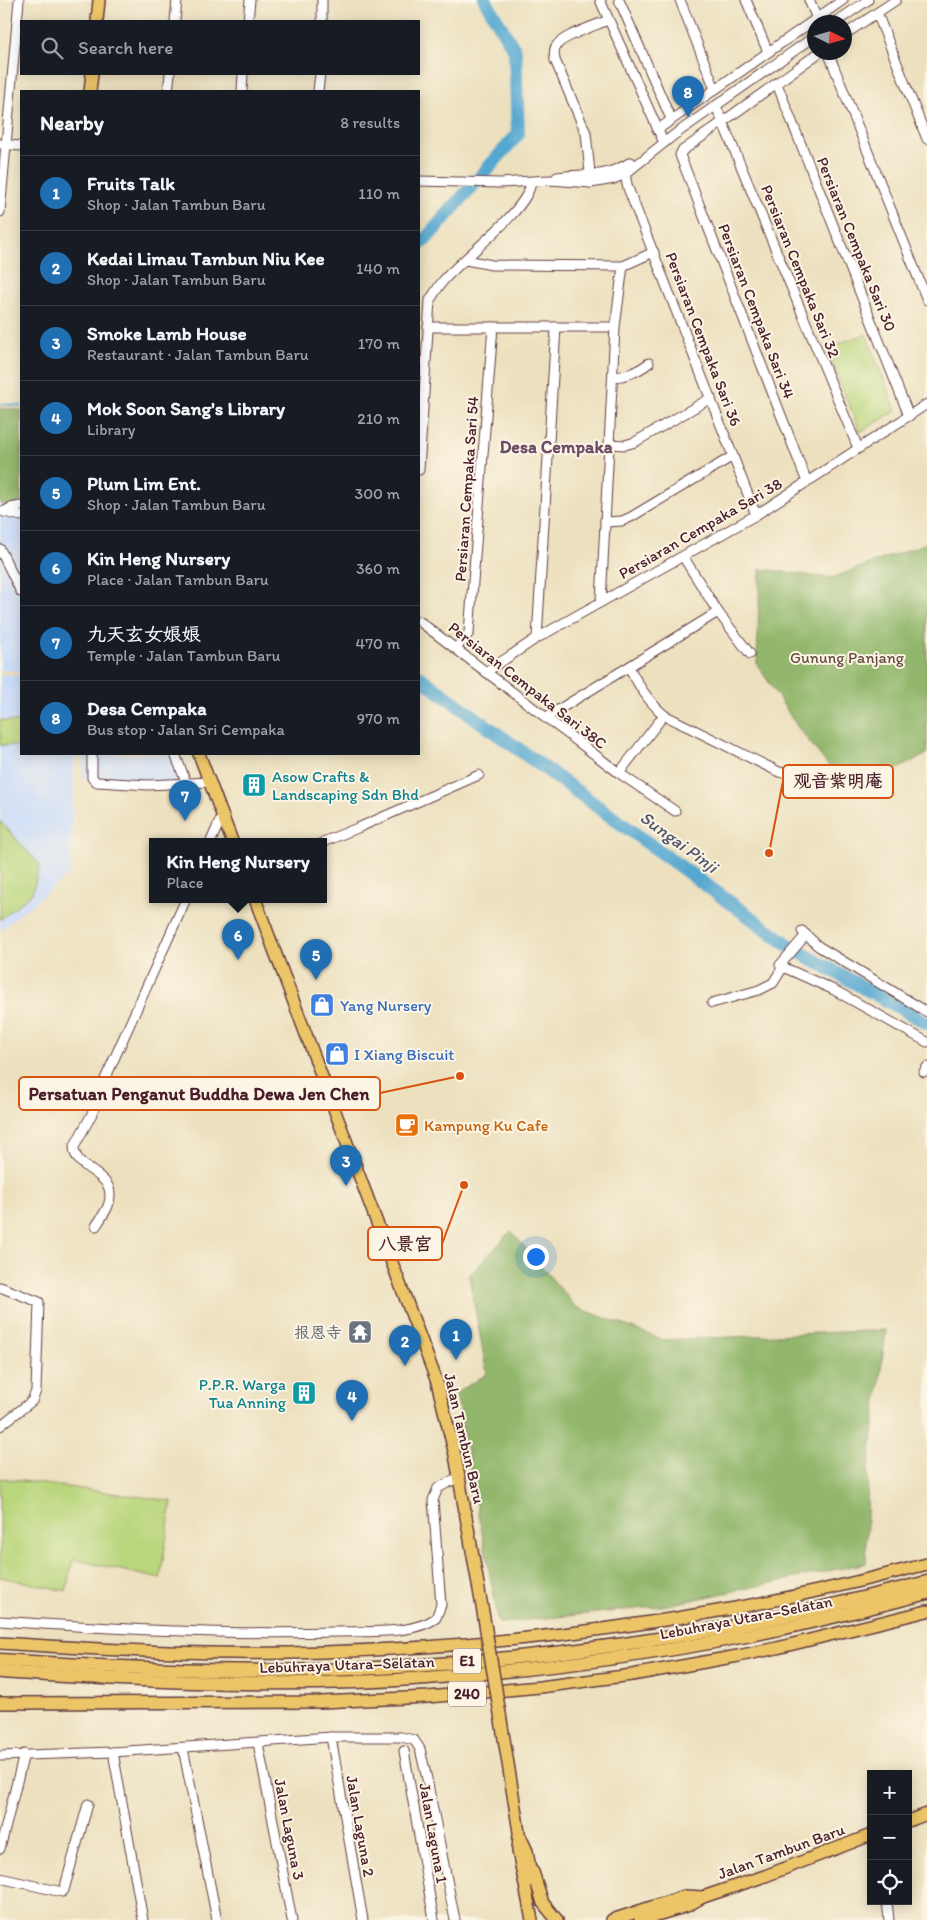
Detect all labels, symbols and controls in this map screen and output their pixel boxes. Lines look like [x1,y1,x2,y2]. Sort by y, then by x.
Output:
north arrow [807,15,852,60]
search box [20,20,420,75]
icon: search [38,34,66,62]
text: Search here [78,36,173,59]
pin: 8 [672,76,704,117]
text: Nearby [40,110,104,135]
text: 8 results [340,113,400,132]
street label: Persiaran Cempaka Sari 30 [813,154,900,334]
text: Fruits Talk [87,172,175,195]
street label: Persiaran Cempaka Sari 32 [757,182,844,361]
text: 1 [52,184,60,203]
text: 110 m [358,184,400,203]
text: Shop · Jalan Tambun Baru [87,195,266,214]
street label: Persiaran Cempaka Sari 34 [714,221,799,402]
text: Kedai Limau Tambun Niu Kee [87,247,325,270]
street label: Persiaran Cempaka Sari 36 [662,249,746,429]
text: 2 [52,259,60,278]
text: 140 m [356,259,400,278]
text: Shop · Jalan Tambun Baru [87,270,266,289]
text: Smoke Lamb House [87,322,247,345]
text: 3 [52,334,60,353]
text: 170 m [358,334,400,353]
text: Restaurant · Jalan Tambun Baru [87,345,309,364]
street label: Persiaran Cempaka Sari 54 [451,395,482,582]
text: Mok Soon Sang's Library [87,397,285,420]
text: 4 [51,409,61,428]
text: 210 m [357,409,400,428]
text: Library [87,420,135,439]
district label: Desa Cempaka [499,436,613,458]
text: Plum Lim Ent. [87,472,201,495]
street label: Persiaran Cempaka Sari 38 [615,474,785,583]
text: 5 [52,484,60,503]
text: 300 m [355,484,400,503]
text: Shop · Jalan Tambun Baru [87,495,266,514]
text: Kin Heng Nursery [87,547,230,570]
text: 6 [52,559,60,578]
text: 360 m [356,559,400,578]
text: Place · Jalan Tambun Baru [87,570,269,589]
street label: Persiaran Cempaka Sari 38C [445,618,611,753]
text: 九天玄女娘娘 [87,623,201,646]
text: 7 [52,634,60,653]
text: 470 m [356,634,400,653]
text: Temple · Jalan Tambun Baru [87,646,280,665]
park label: Gunung Panjang [790,648,905,667]
text: Desa Cempaka [87,697,207,720]
text: 8 [52,709,60,728]
text: 970 m [357,709,400,728]
text: Bus stop · Jalan Sri Cempaka [87,720,285,739]
callout: 观音紫明庵 [783,765,893,798]
place label: Asow Crafts & Landscaping Sdn Bhd [272,767,419,804]
text: 观音紫明庵 [793,770,883,792]
building icon: Asow Crafts & Landscaping Sdn Bhd [241,772,267,798]
pin: 7 [169,780,201,821]
water label: Sungai Pinji [636,806,724,879]
popup [149,838,327,903]
text: Kin Heng Nursery [166,850,310,873]
text: Place [166,873,203,892]
pin: 6 [222,919,254,960]
pin: 5 [300,939,332,980]
shop icon: Yang Nursery [309,992,335,1018]
place label: Yang Nursery [340,996,432,1015]
shop icon: I Xiang Biscuit [324,1041,350,1067]
place label: I Xiang Biscuit [354,1045,454,1064]
callout: Persatuan Penganut Buddha Dewa Jen Chen [19,1077,380,1110]
text: Persatuan Penganut Buddha Dewa Jen Chen [29,1083,370,1105]
cafe icon: Kampung Ku Cafe [394,1112,420,1138]
place label: Kampung Ku Cafe [424,1116,548,1135]
pin: 3 [330,1145,362,1186]
callout: 八景宫 [368,1227,442,1260]
text: 八景宫 [378,1233,432,1255]
your location [523,1244,549,1270]
temple icon: 报恩寺 [347,1319,373,1345]
pin: 1 [440,1319,472,1360]
place label: 报恩寺 [294,1323,342,1342]
pin: 2 [389,1325,421,1366]
street label: Jalan Tambun Baru [440,1371,489,1506]
place label: P.P.R. Warga Tua Anning [199,1375,287,1412]
building icon: P.P.R. Warga Tua Anning [291,1380,317,1406]
pin: 4 [336,1380,368,1421]
street label: Lebuhraya Utara–Selatan [658,1591,834,1644]
road number: E1 [453,1648,481,1674]
street label: Lebuhraya Utara–Selatan [259,1652,435,1677]
road number: 240 [448,1682,486,1706]
map controls [867,1770,912,1905]
button: + [867,1770,912,1815]
street label: Jalan Laguna 2 [342,1774,379,1879]
street label: Jalan Laguna 3 [270,1777,309,1882]
street label: Jalan Laguna 1 [415,1781,452,1885]
button: − [867,1815,912,1860]
street label: Jalan Tambun Baru [715,1820,847,1883]
button: locate [867,1860,912,1905]

